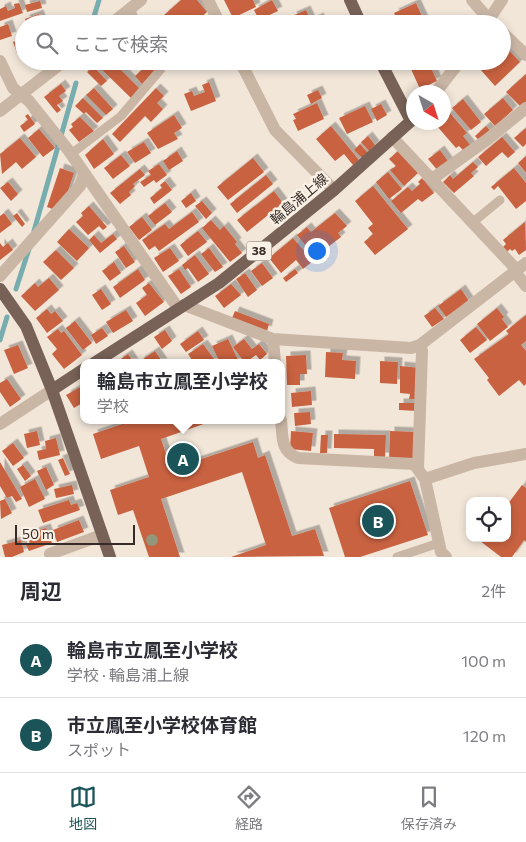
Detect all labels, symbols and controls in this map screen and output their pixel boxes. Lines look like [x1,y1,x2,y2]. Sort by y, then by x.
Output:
search box [15,15,511,70]
icon: search [33,29,61,57]
text: ここで検索 [73,32,168,55]
north arrow [406,85,451,130]
street label: 輪島浦上線 [266,170,331,228]
your location [304,238,330,264]
road number: 38 [246,242,272,260]
popup [80,359,285,424]
text: 輪島市立鳳至小学校 [97,369,268,392]
text: 学校 [97,396,129,415]
pin: A [167,440,199,478]
map controls [466,497,511,542]
button: locate [466,497,511,542]
pin: B [362,502,394,540]
scale bar [15,522,135,545]
text: 50 m [22,525,54,542]
text: 周辺 [20,578,62,603]
text: 2件 [481,581,506,600]
text: 輪島市立鳳至小学校 [67,638,238,661]
text: A [30,651,42,670]
text: 100 m [461,651,506,670]
text: 学校 · 輪島浦上線 [67,665,189,684]
text: 市立鳳至小学校体育館 [67,713,257,736]
text: B [31,726,41,745]
text: 120 m [463,726,506,745]
text: スポット [67,740,131,759]
tab: 地図 [69,783,97,833]
tab: 経路 [235,783,263,833]
tab: 保存済み [401,783,457,833]

